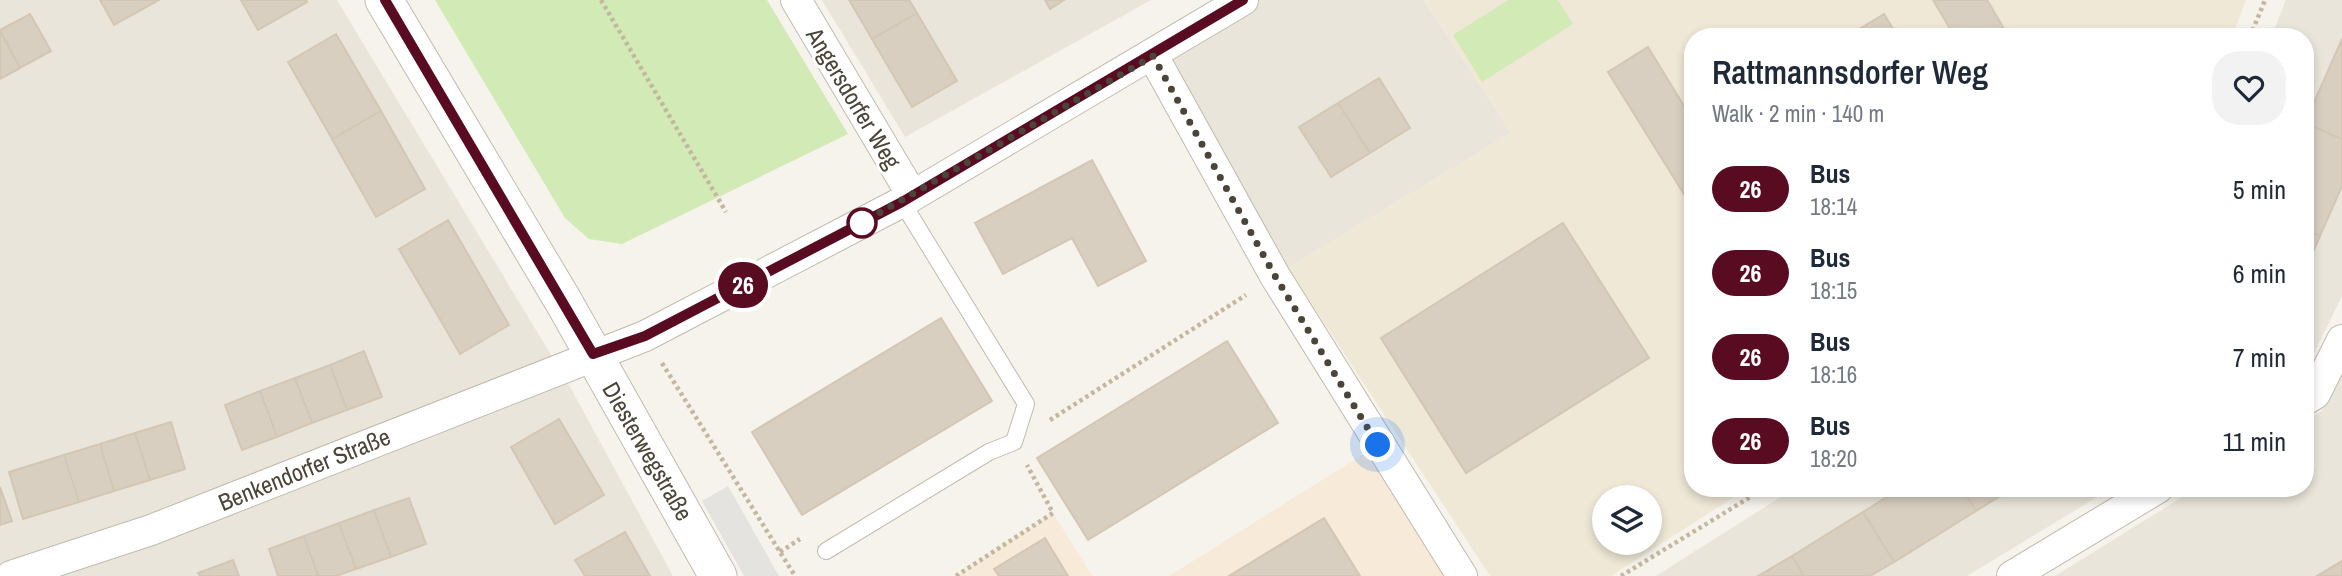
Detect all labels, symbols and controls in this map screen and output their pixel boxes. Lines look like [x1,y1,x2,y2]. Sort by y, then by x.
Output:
street label: Angersdorfer Weg [799,21,909,175]
text: Rattmannsdorfer Weg [1712,50,1988,94]
button: heart [2212,51,2286,125]
text: Walk · 2 min · 140 m [1712,98,1884,129]
text: Bus [1810,156,1850,191]
text: 5 min [2233,172,2286,207]
text: 26 [1740,173,1761,205]
text: 18:14 [1810,191,1857,222]
unlabelled marker [847,208,877,238]
text: Bus [1810,240,1850,275]
text: 6 min [2233,256,2286,291]
text: 26 [1740,257,1761,289]
line badge: 26 [712,262,774,308]
text: 26 [732,269,754,301]
text: 18:15 [1810,275,1857,306]
text: Bus [1810,324,1850,359]
text: 7 min [2233,340,2286,375]
text: 26 [1740,341,1761,373]
text: 18:16 [1810,359,1857,390]
street label: Diesterwegstraße [595,376,701,526]
text: Bus [1810,408,1850,443]
street label: Benkendorfer Straße [213,420,395,518]
text: 11 min [2222,424,2286,459]
text: 26 [1740,425,1761,457]
your location [1360,427,1395,462]
text: 18:20 [1810,443,1857,474]
map controls [1592,485,1662,555]
button: layers [1592,485,1662,555]

